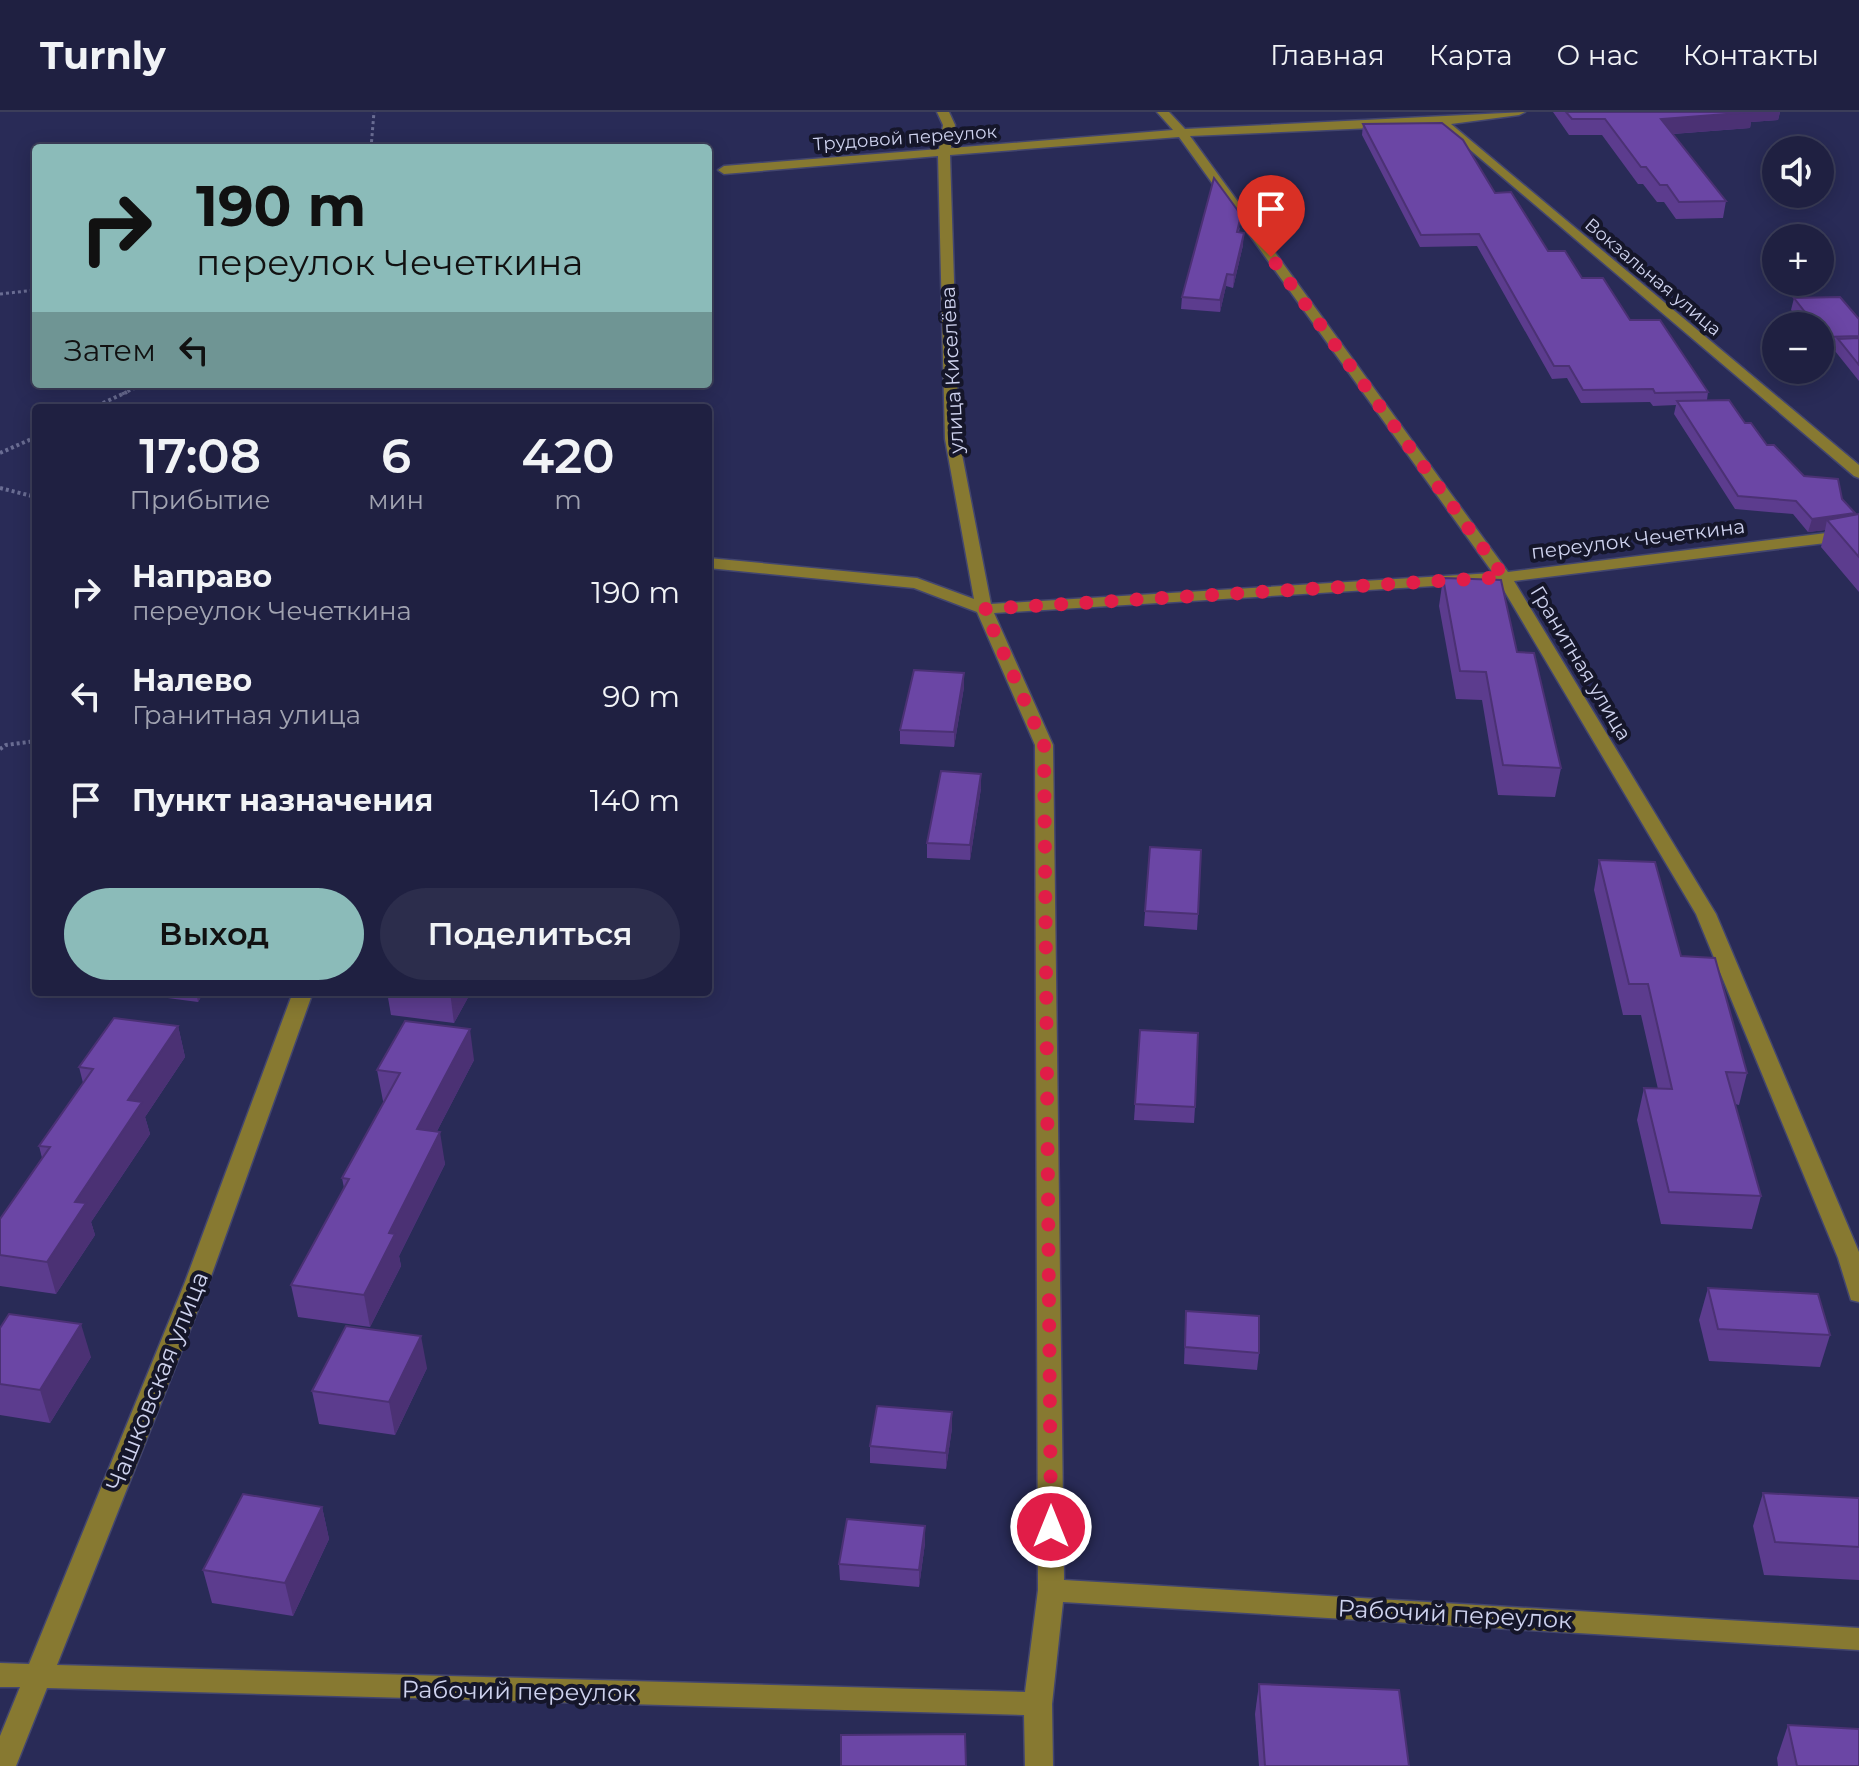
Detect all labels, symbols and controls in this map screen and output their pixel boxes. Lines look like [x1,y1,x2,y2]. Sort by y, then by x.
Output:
text: Turnly [40,32,166,79]
text: Главная [1270,38,1385,72]
text: Карта [1429,38,1513,72]
text: О нас [1557,38,1639,72]
text: Контакты [1683,38,1819,72]
street label: Трудовой переулок [812,121,998,155]
map controls [1762,136,1834,384]
button: sound [1762,136,1834,208]
text: 190 m [196,172,366,240]
pin [1237,175,1305,257]
icon: right [64,176,168,280]
icon: arrive [1249,187,1293,231]
street label: Вокзальная улица [1580,213,1726,341]
button: + [1762,224,1834,296]
text: переулок Чечеткина [196,240,583,284]
street label: улица Киселёва [936,286,968,455]
button: − [1762,312,1834,384]
icon: left [172,328,216,372]
text: Затем [64,332,156,369]
text: 17:08 [139,427,261,485]
text: 6 [381,427,411,485]
text: 420 [522,427,614,485]
text: Прибытие [130,484,271,516]
text: мин [368,484,424,516]
text: m [554,484,582,516]
street label: переулок Чечеткина [1530,514,1746,564]
text: Направо [132,558,272,595]
icon: right [64,570,108,614]
text: 190 m [591,574,680,611]
street label: Гранитная улица [1525,581,1637,745]
text: переулок Чечеткина [132,595,412,627]
text: Налево [132,662,252,699]
icon: left [64,674,108,718]
text: 90 m [602,678,680,715]
text: Гранитная улица [132,699,361,731]
icon: arrive [64,778,108,822]
text: Пункт назначения [132,782,433,819]
text: 140 m [590,782,680,819]
button: Выход [64,888,364,980]
button: Поделиться [380,888,680,980]
street label: Чашковская улица [100,1267,214,1495]
position arrow [1009,1485,1093,1569]
street label: Рабочий переулок [1337,1593,1573,1635]
street label: Рабочий переулок [401,1674,637,1708]

